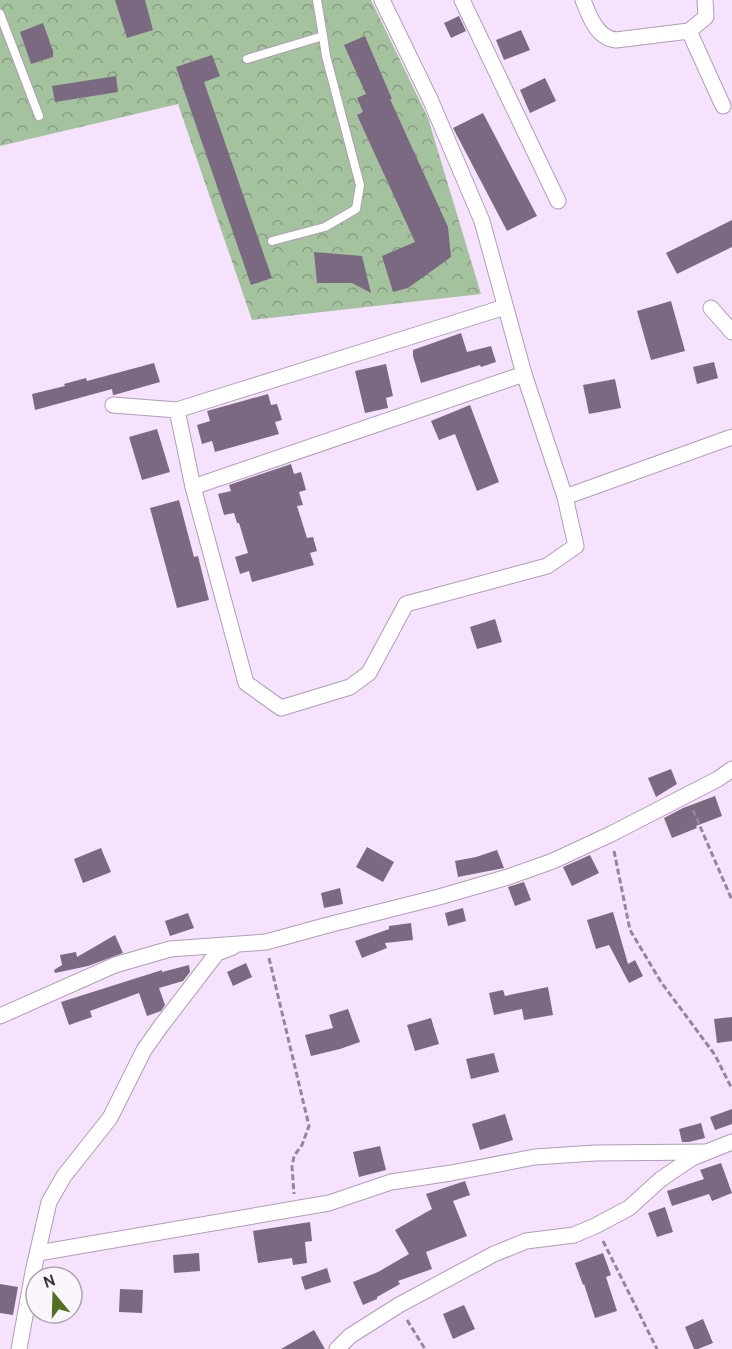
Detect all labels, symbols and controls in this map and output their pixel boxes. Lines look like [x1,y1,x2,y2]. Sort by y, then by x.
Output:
north arrow [24,1265,84,1325]
text: N [41,1270,58,1292]

